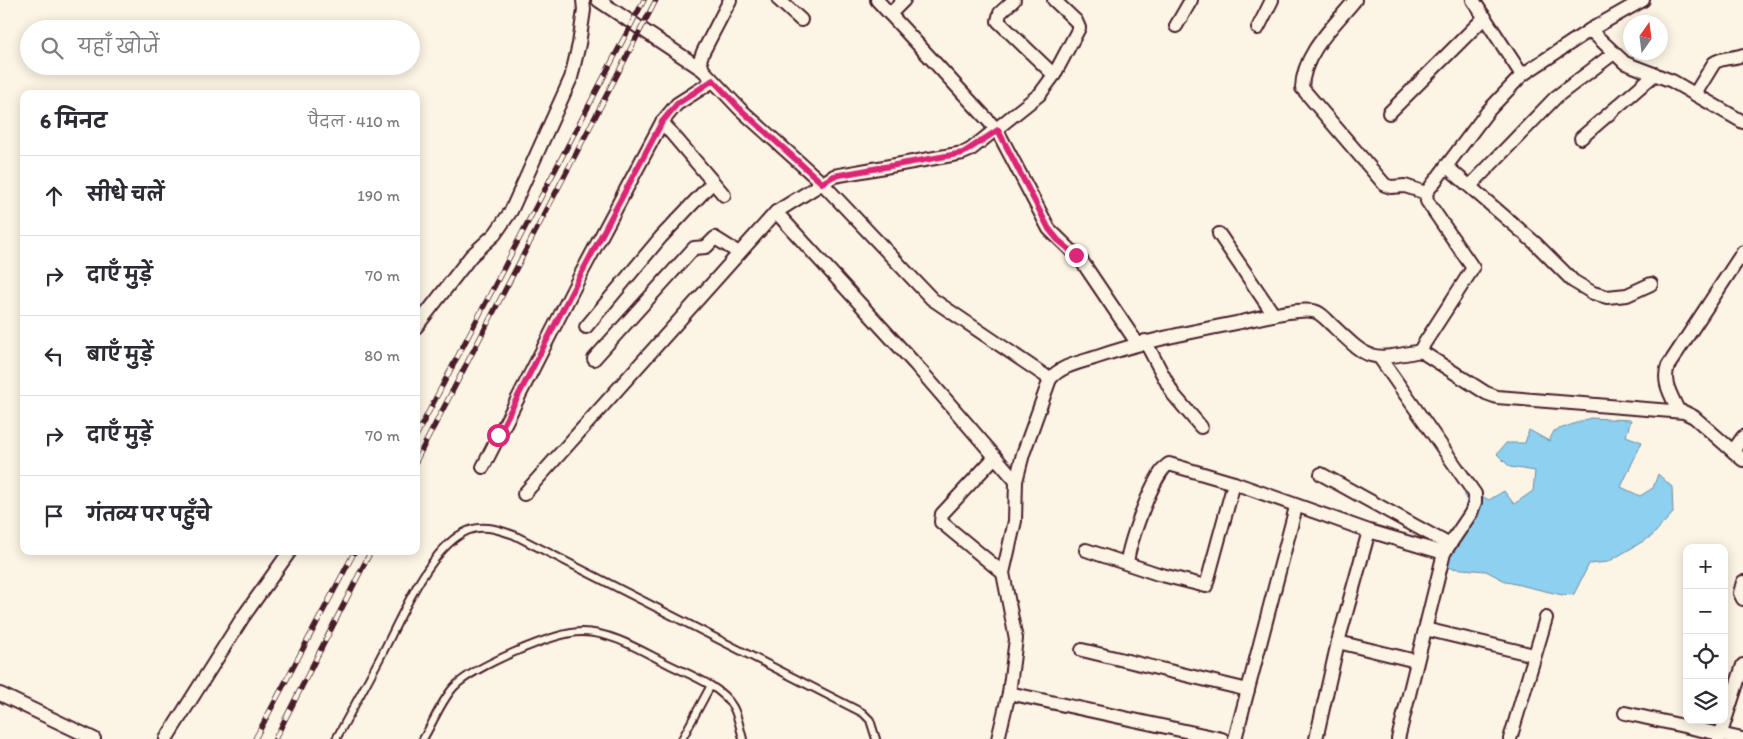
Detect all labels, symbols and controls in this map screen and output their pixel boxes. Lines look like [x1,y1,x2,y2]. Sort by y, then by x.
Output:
north arrow [1623,15,1668,60]
search box [20,20,420,75]
icon: search [38,34,66,62]
text: यहाँ खोजें [78,35,159,58]
text: 6 मिनट [40,108,107,133]
text: पैदल · 410 m [308,112,400,131]
icon: ahead [40,182,68,210]
text: सीधे चलें [87,183,164,206]
text: 190 m [357,186,400,205]
route end [1065,244,1088,267]
icon: right [40,262,68,290]
text: दाएँ मुड़ें [87,263,153,286]
text: 70 m [365,266,400,285]
icon: left [40,342,68,370]
text: बाएँ मुड़ें [87,343,153,366]
text: 80 m [364,346,400,365]
icon: right [40,422,68,450]
text: दाएँ मुड़ें [87,423,153,446]
route start [487,424,510,447]
text: 70 m [365,426,400,445]
icon: arrive [40,502,68,530]
text: गंतव्य पर पहुँचे [87,503,211,526]
map controls [1683,544,1728,724]
button: + [1683,544,1728,589]
button: − [1683,589,1728,634]
button: locate [1683,634,1728,679]
button: layers [1683,679,1728,724]

